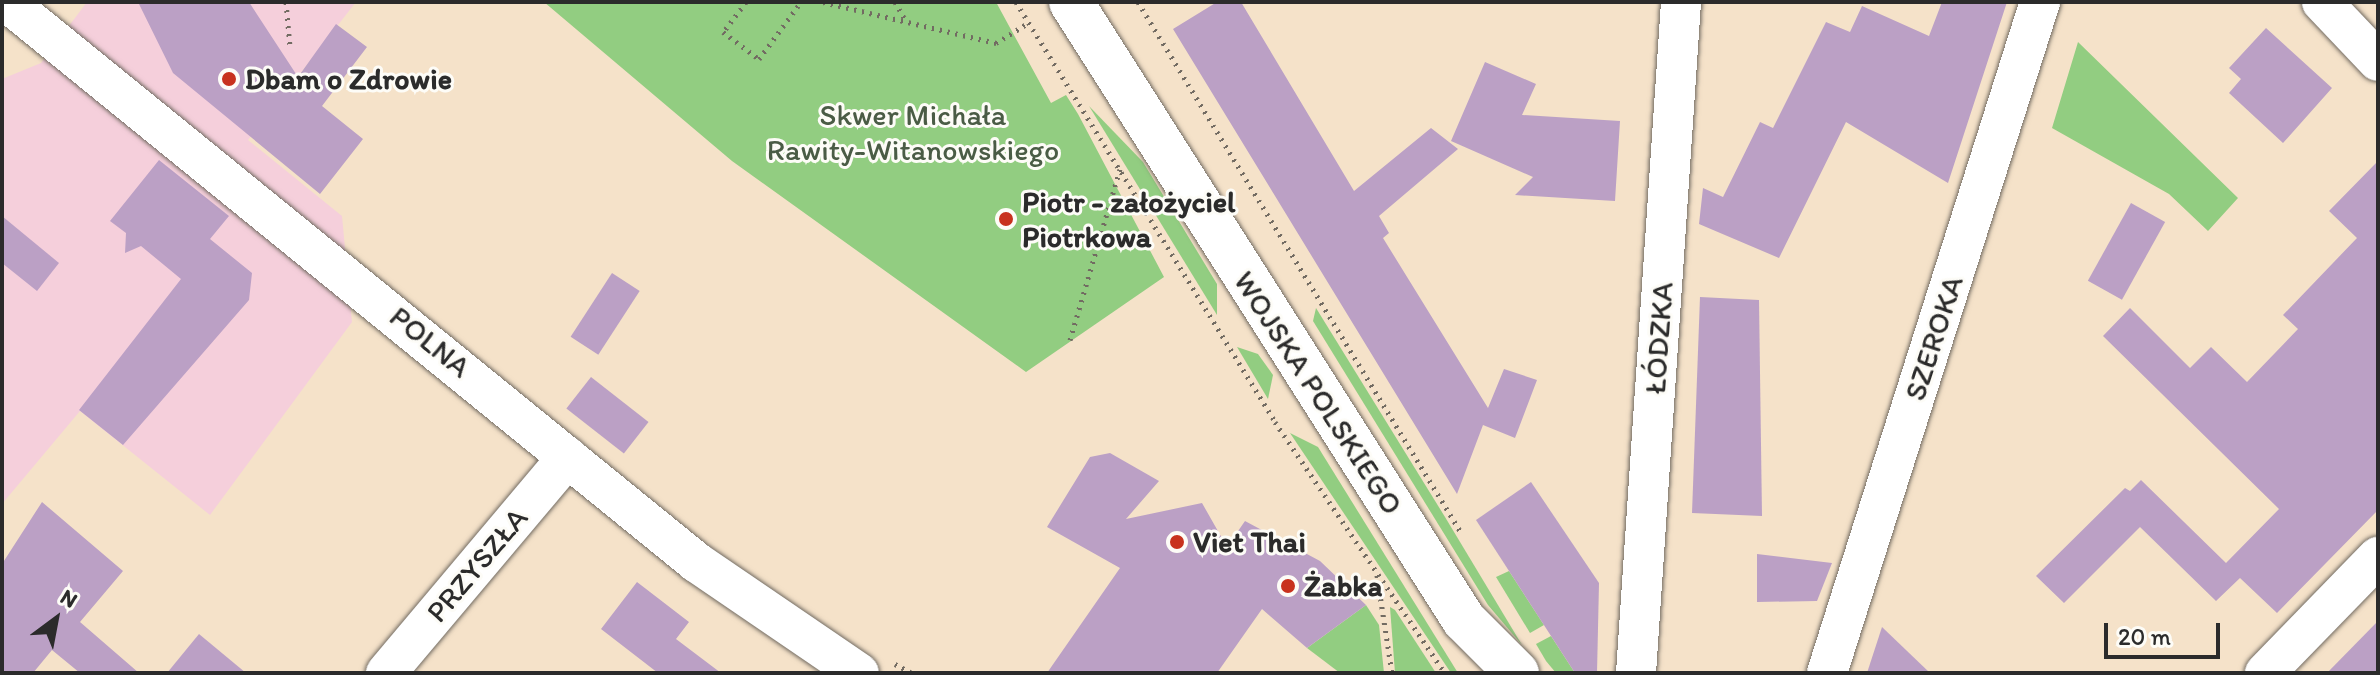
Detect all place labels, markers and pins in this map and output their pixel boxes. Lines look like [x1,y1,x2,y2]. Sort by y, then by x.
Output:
place label: Dbam o Zdrowie [245,61,452,97]
marker: Dbam o Zdrowie [220,70,238,88]
place label: Piotr - założyciel Piotrkowa [1022,184,1236,254]
marker: Piotr - założyciel Piotrkowa [997,210,1015,228]
place label: Viet Thai [1193,524,1307,560]
marker: Viet Thai [1168,533,1186,551]
place label: Żabka [1304,568,1382,604]
marker: Żabka [1279,577,1297,595]

